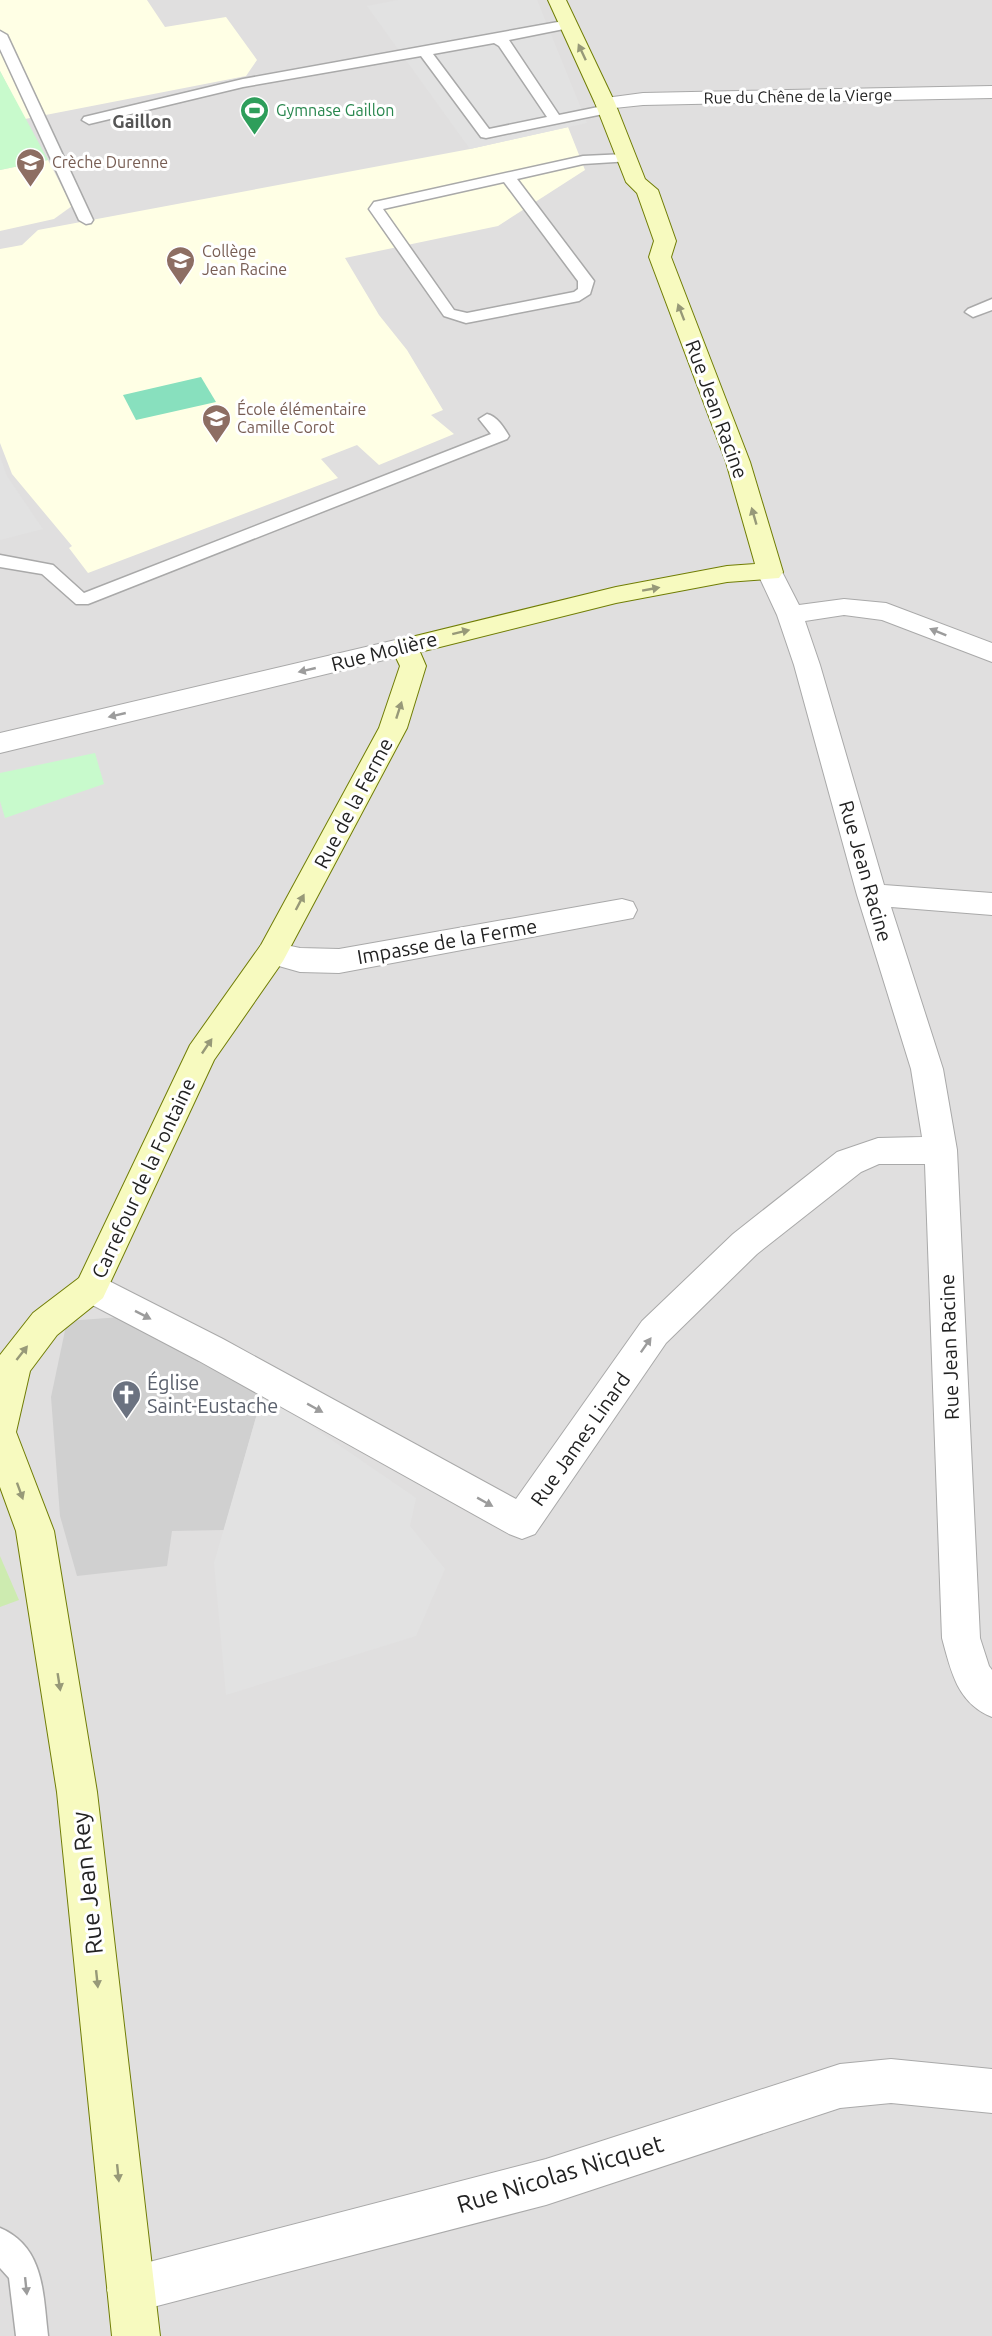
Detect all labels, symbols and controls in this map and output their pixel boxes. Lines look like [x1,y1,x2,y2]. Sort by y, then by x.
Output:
one-way arrow [577,43,586,60]
street label: Rue du Chêne de la Vierge [704,85,892,107]
sports icon: Gymnase Gaillon [239,94,271,136]
place label: Gymnase Gaillon [276,101,394,119]
district label: Gaillon [112,111,172,131]
school or university icon: Crèche Durenne [15,146,47,188]
place label: Crèche Durenne [52,153,168,171]
place label: Collège Jean Racine [202,242,287,278]
school or university icon: Collège Jean Racine [165,244,197,286]
one-way arrow [676,303,685,321]
street label: Rue Jean Racine [681,336,753,482]
place label: École élémentaire Camille Corot [237,398,366,436]
school or university icon: École élémentaire Camille Corot [200,402,232,444]
one-way arrow [749,507,758,525]
one-way arrow [642,584,661,593]
street label: Rue Molière [329,627,439,675]
one-way arrow [452,627,470,637]
one-way arrow [928,627,946,637]
one-way arrow [297,666,316,676]
one-way arrow [395,701,404,719]
one-way arrow [108,711,126,721]
street label: Rue de la Ferme [309,734,397,872]
street label: Rue Jean Racine [835,798,897,944]
one-way arrow [295,893,305,910]
street label: Impasse de la Ferme [355,914,539,968]
one-way arrow [201,1039,213,1055]
street label: Carrefour de la Fontaine [86,1074,200,1282]
street label: Rue Jean Racine [935,1274,963,1420]
one-way arrow [135,1310,152,1320]
one-way arrow [640,1337,651,1353]
one-way arrow [16,1345,28,1360]
street label: Rue James Linard [526,1368,634,1510]
place label: Église Saint-Eustache [147,1371,278,1417]
church icon: Église Saint-Eustache [110,1378,142,1420]
one-way arrow [307,1403,324,1413]
one-way arrow [16,1483,26,1501]
one-way arrow [477,1497,494,1507]
one-way arrow [55,1673,64,1692]
street label: Rue Jean Rey [66,1810,108,1956]
one-way arrow [92,1970,102,1989]
street label: Rue Nicolas Nicquet [453,2130,667,2218]
one-way arrow [113,2164,123,2183]
one-way arrow [21,2276,31,2295]

